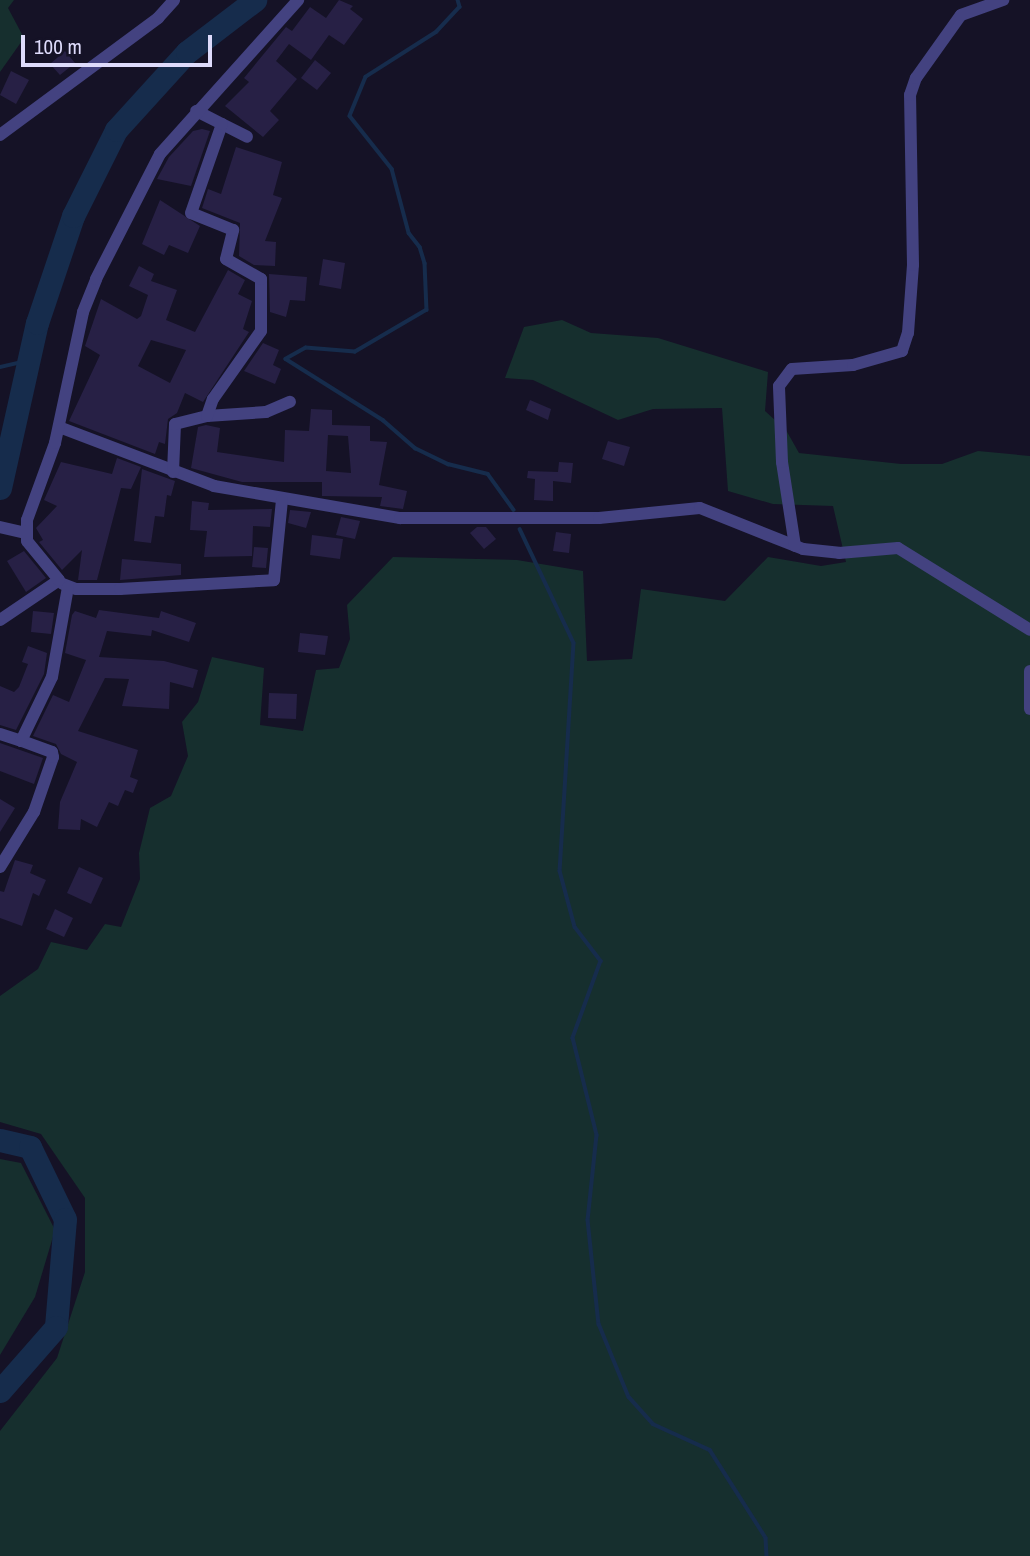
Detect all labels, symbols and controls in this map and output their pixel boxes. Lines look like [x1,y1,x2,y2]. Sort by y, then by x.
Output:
scale bar [24,21,215,65]
text: 100 m [34,32,82,61]

